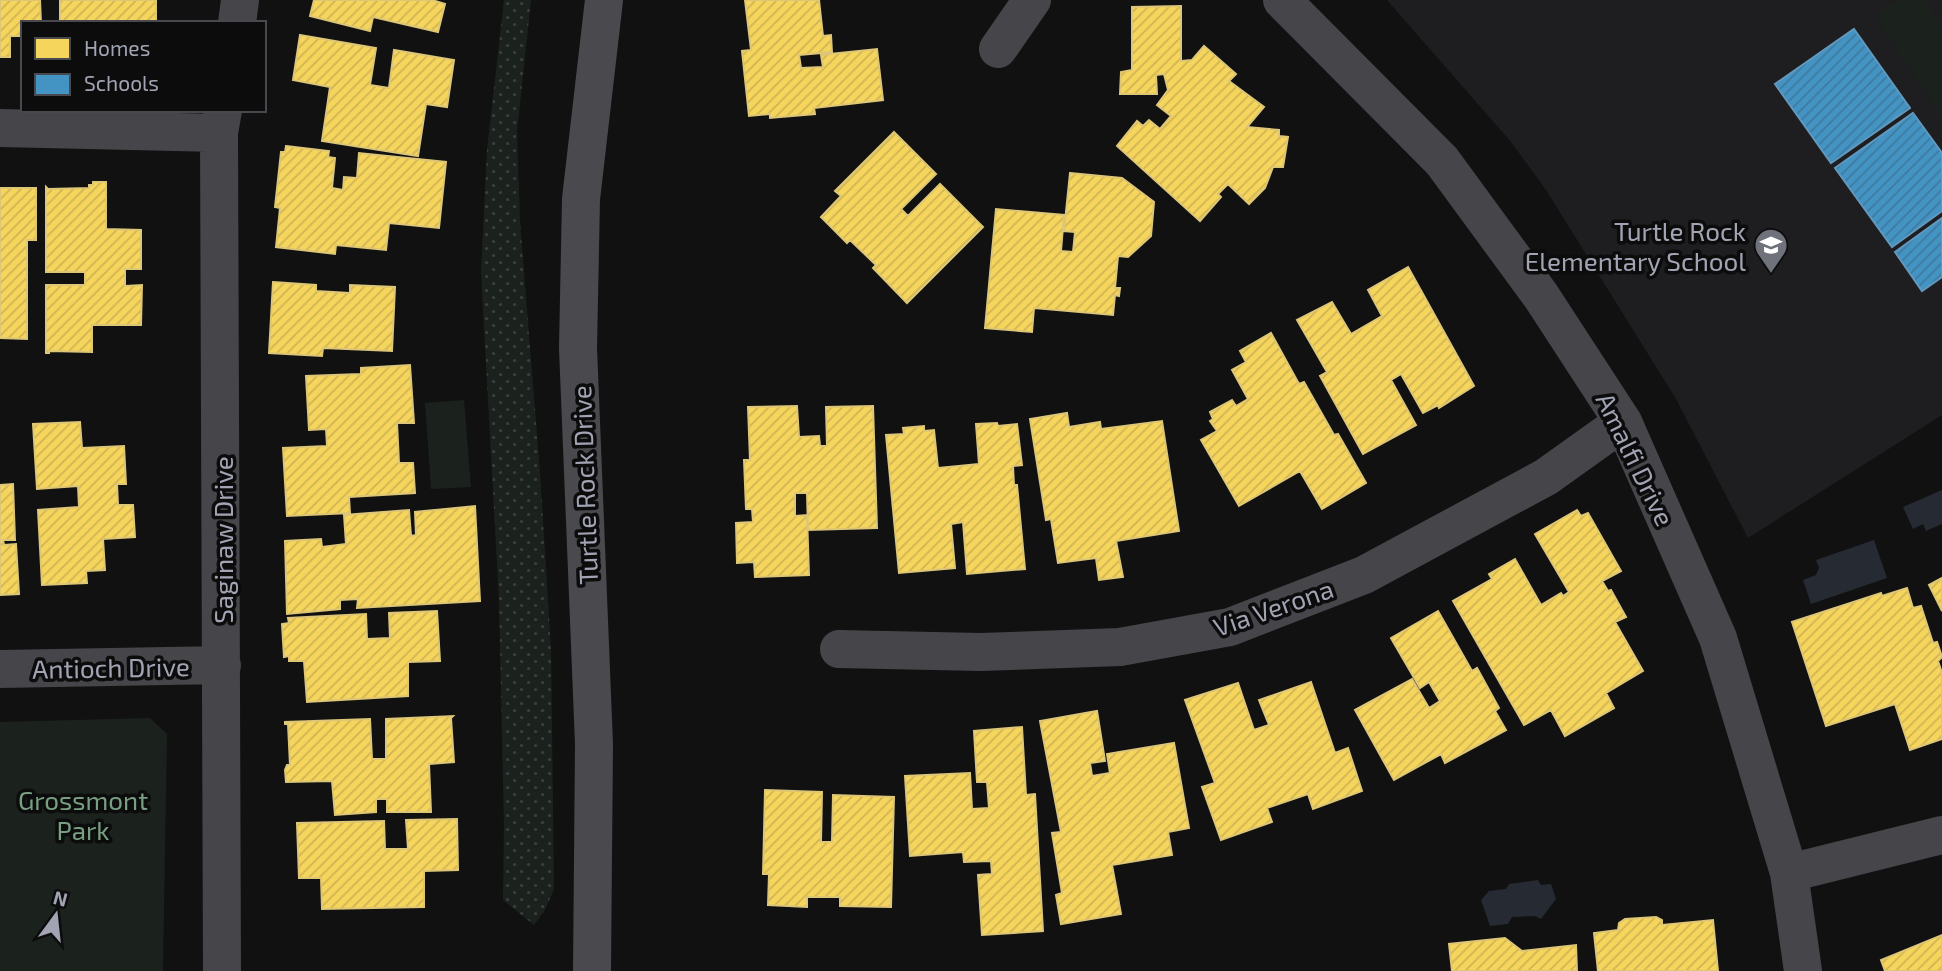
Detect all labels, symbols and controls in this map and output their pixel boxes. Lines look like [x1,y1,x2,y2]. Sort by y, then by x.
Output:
legend [21,21,266,112]
text: Homes [84,35,150,60]
text: Schools [84,70,159,95]
place label: Turtle Rock Elementary School [1525,215,1746,276]
school or university icon: Turtle Rock Elementary School [1752,226,1790,275]
street label: Turtle Rock Drive [565,385,603,585]
street label: Amalfi Drive [1590,387,1682,531]
street label: Saginaw Drive [207,456,238,624]
street label: Via Verona [1209,572,1337,642]
street label: Antioch Drive [32,650,190,684]
park label: Grossmont Park [18,784,148,845]
north arrow [21,880,91,950]
text: N [51,885,70,911]

